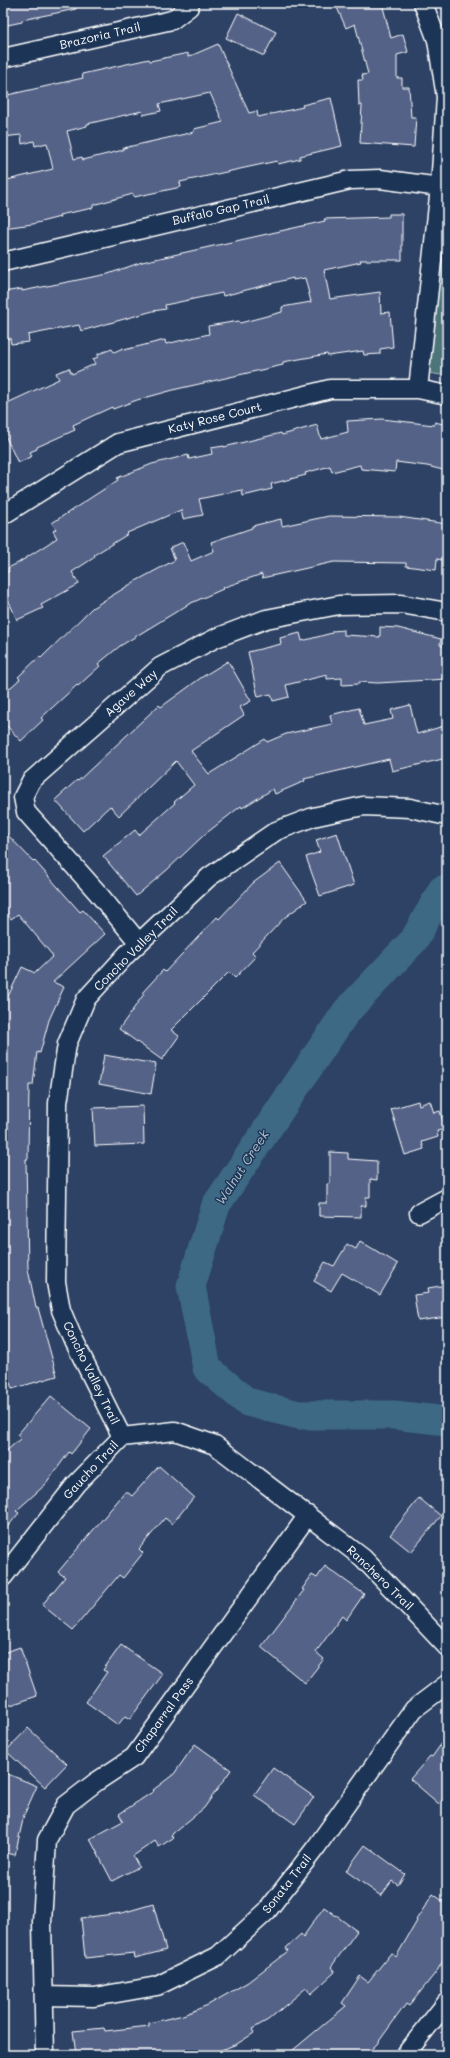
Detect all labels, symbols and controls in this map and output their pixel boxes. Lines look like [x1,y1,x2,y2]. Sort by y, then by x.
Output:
street label: Brazoria Trail [58,18,142,52]
street label: Buffalo Gap Trail [171,190,271,228]
street label: Katy Rose Court [166,398,263,436]
street label: Agave Way [101,665,160,719]
street label: Concho Valley Trail [90,903,181,994]
water label: Walnut Creek [211,1125,273,1207]
street label: Concho Valley Trail [60,1318,124,1427]
street label: Gaucho Trail [59,1437,122,1502]
street label: Ranchero Trail [344,1541,418,1613]
street label: Chaparral Pass [130,1673,196,1756]
street label: Sonata Trail [258,1850,315,1916]

